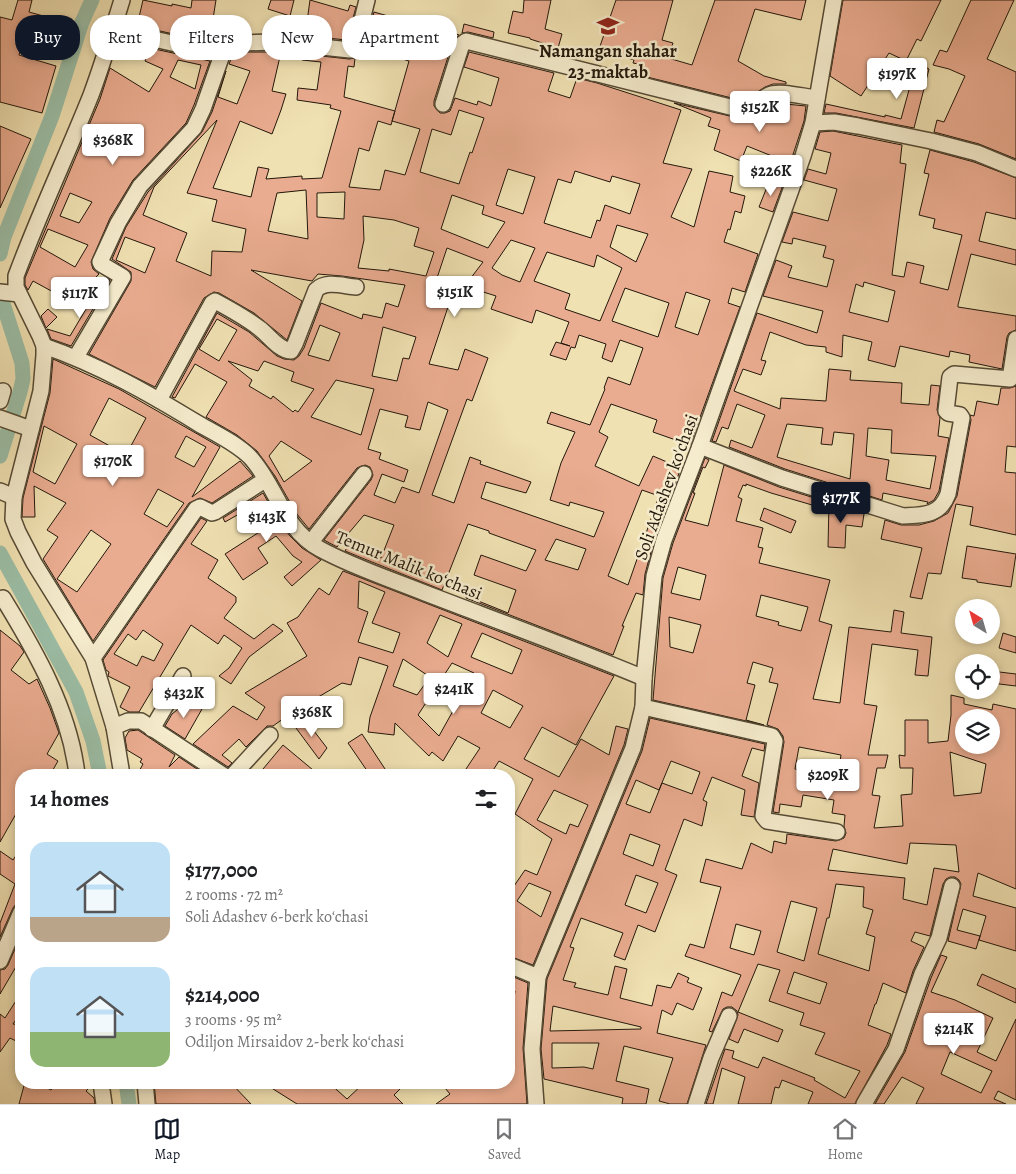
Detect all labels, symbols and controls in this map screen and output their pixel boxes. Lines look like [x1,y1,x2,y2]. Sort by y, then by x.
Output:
school or university icon: Namangan shahar 23-maktab [595,13,621,39]
chip: Buy [15,15,80,60]
chip: Rent [90,15,160,60]
chip: Filters [170,15,252,60]
chip: New [262,15,332,60]
chip: Apartment [342,15,457,60]
place label: Namangan shahar 23-maktab [539,39,678,84]
pin: $197K [862,58,932,100]
text: $197K [878,63,916,85]
pin: $152K [725,90,795,133]
text: $152K [741,96,779,118]
pin: $368K [78,124,148,166]
text: $368K [93,129,133,151]
pin: $226K [736,154,806,197]
text: $226K [751,160,791,182]
pin: $117K [45,276,115,319]
pin: $151K [420,276,490,318]
text: $151K [437,281,473,303]
text: $117K [62,282,98,304]
street label: Soli Adashev ko'chasi [628,411,704,563]
pin: $170K [78,444,148,487]
text: $170K [94,450,132,472]
pin: $177K [806,482,876,524]
text: $177K [822,487,860,509]
pin: $143K [232,500,302,543]
text: $143K [248,506,286,528]
street label: Temur Malik koʻchasi [332,525,486,605]
north arrow [955,599,1000,644]
map controls [955,599,1000,754]
button: locate [955,654,1000,699]
pin: $241K [419,672,489,715]
pin: $432K [149,676,219,719]
text: $241K [435,678,473,700]
text: $432K [164,682,204,704]
pin: $368K [277,696,347,738]
text: $368K [292,701,332,723]
button: layers [955,709,1000,754]
pin: $209K [793,758,863,801]
text: $209K [807,764,849,786]
text: 14 homes [30,785,109,813]
icon: filters [472,785,500,813]
text: $177,000 [185,856,258,884]
icon: home [70,862,130,922]
text: 2 rooms · 72 m² [185,884,283,906]
text: Soli Adashev 6-berk koʻchasi [185,906,368,928]
text: $214,000 [185,981,260,1009]
icon: home [70,987,130,1047]
text: 3 rooms · 95 m² [185,1009,282,1031]
pin: $214K [919,1012,989,1055]
text: $214K [935,1018,973,1040]
text: Odiljon Mirsaidov 2-berk koʻchasi [185,1031,404,1053]
tab: Map [153,1115,181,1164]
tab: Saved [488,1115,521,1164]
tab: Home [828,1115,863,1164]

